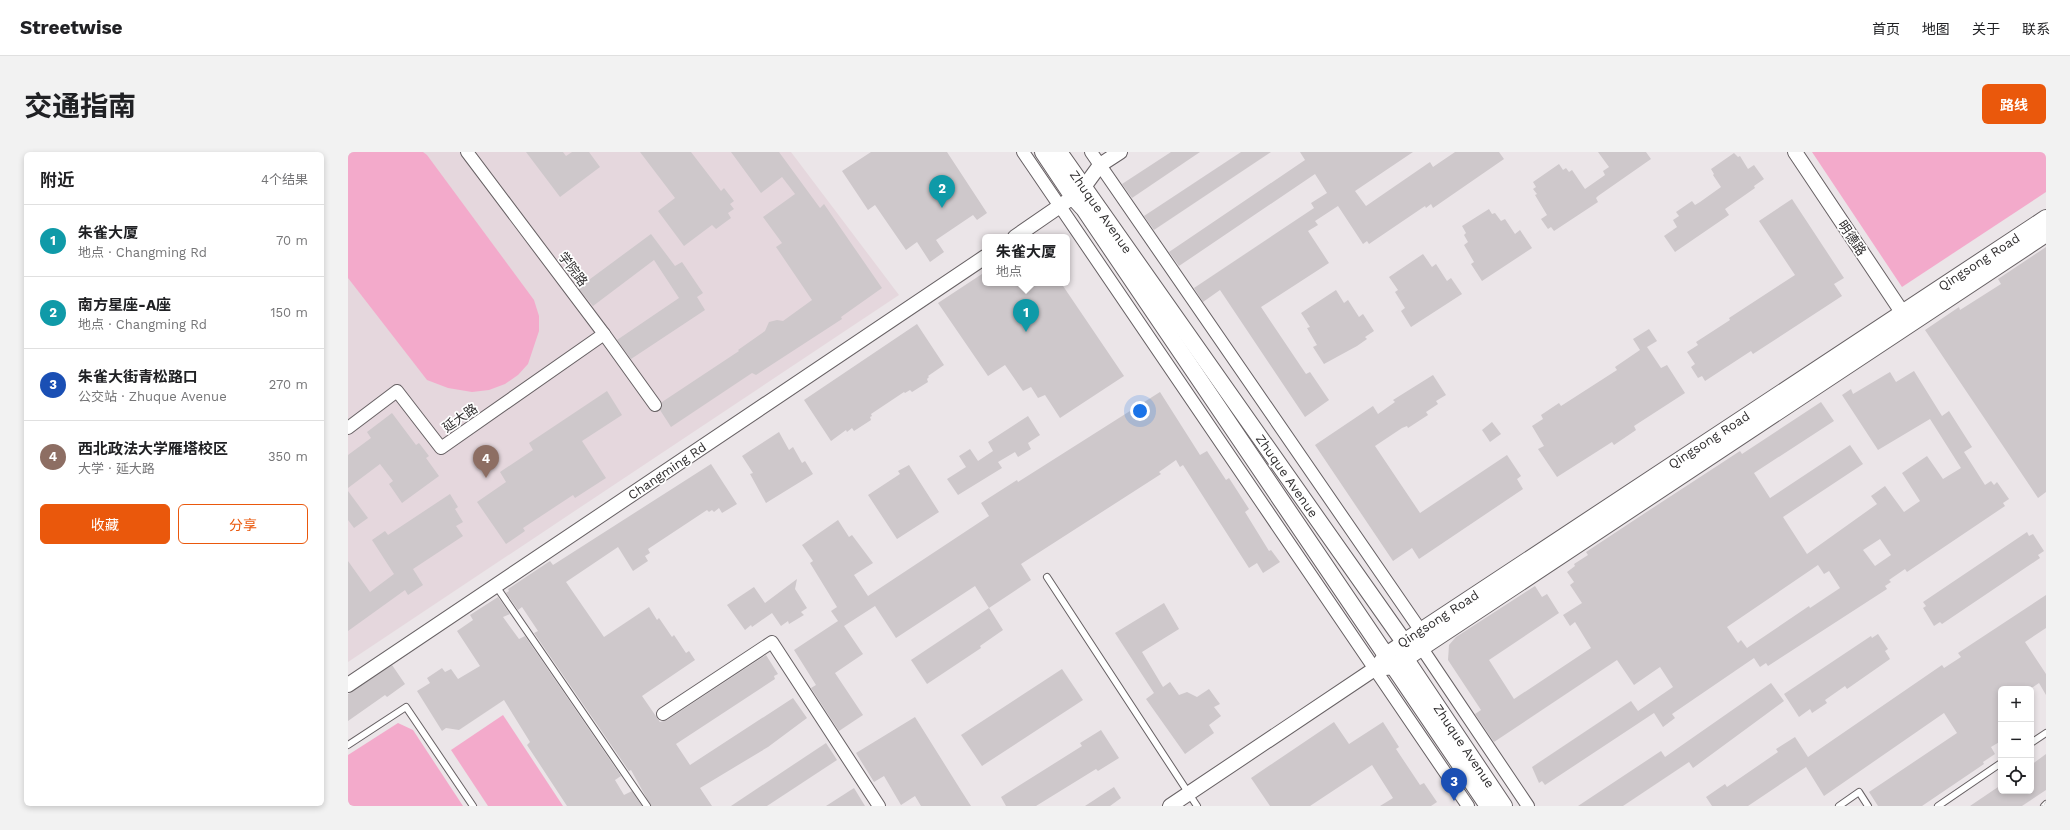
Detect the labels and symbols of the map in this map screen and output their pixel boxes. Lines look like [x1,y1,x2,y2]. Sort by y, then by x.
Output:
street label: Zhuque Avenue [1067,168,1135,256]
pin: 2 [929,175,955,208]
street label: 明德路 [1835,218,1869,258]
street label: Qingsong Road [1936,230,2022,294]
street label: 学院路 [555,249,591,289]
pin: 1 [1013,299,1039,332]
street label: 延大路 [440,401,480,435]
your location [1130,401,1150,421]
street label: Qingsong Road [1666,408,1752,472]
street label: Zhuque Avenue [1253,432,1321,520]
street label: Changming Rd [625,439,709,503]
pin: 4 [473,445,499,478]
street label: Qingsong Road [1395,587,1481,651]
street label: Zhuque Avenue [1430,701,1498,791]
pin: 3 [1441,768,1467,801]

